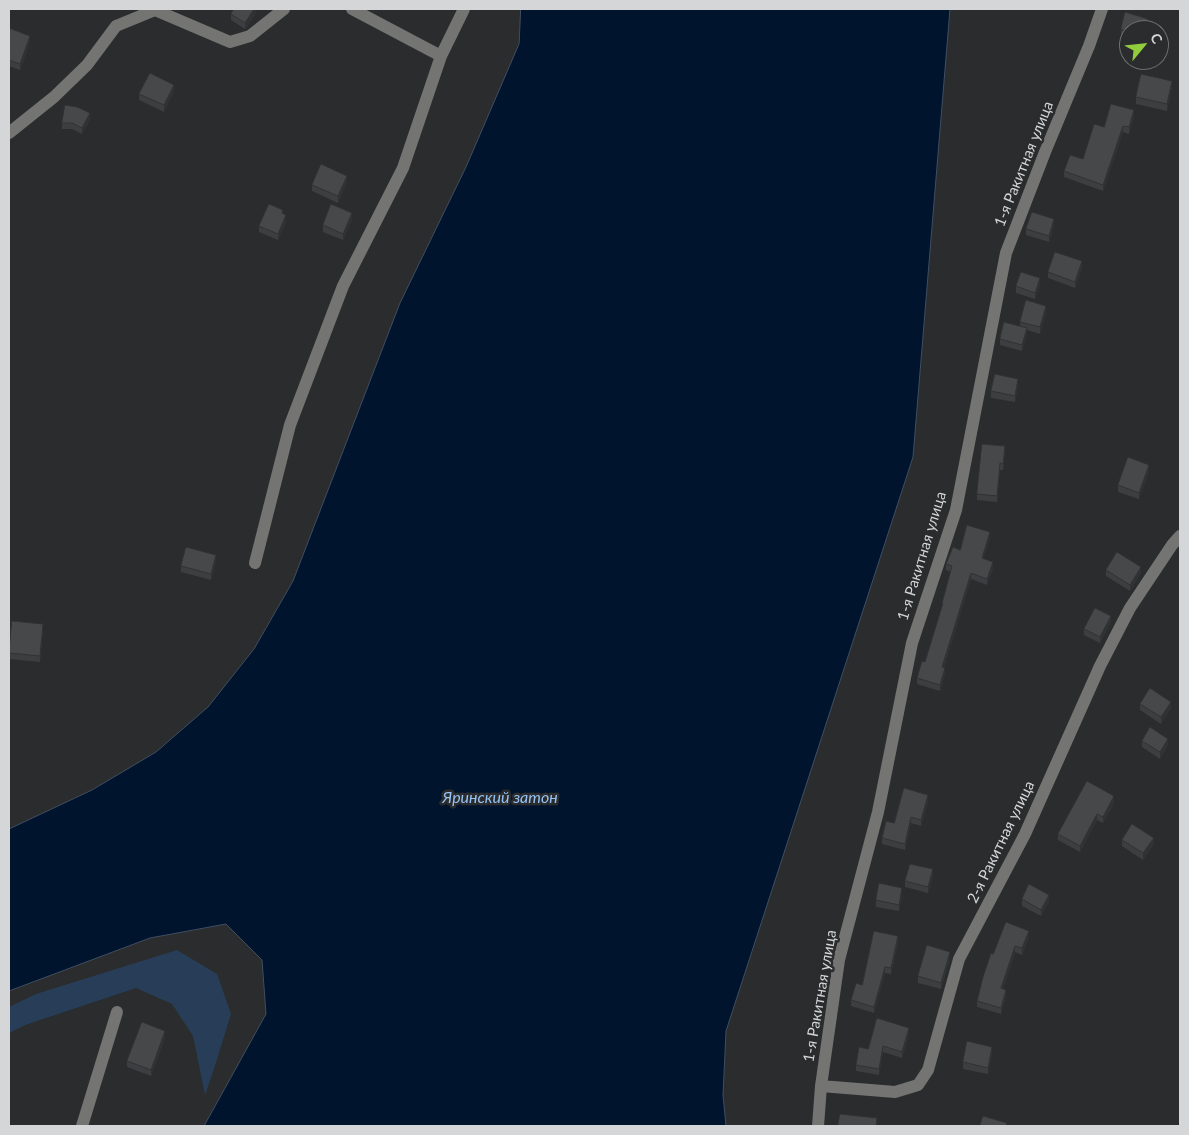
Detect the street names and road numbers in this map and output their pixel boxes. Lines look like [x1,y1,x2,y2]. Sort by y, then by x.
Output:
street label: 1-я Ракитная улица [991,99,1057,229]
street label: 1-я Ракитная улица [894,489,950,623]
street label: 2-я Ракитная улица [964,778,1038,906]
street label: 1-я Ракитная улица [800,929,840,1063]

